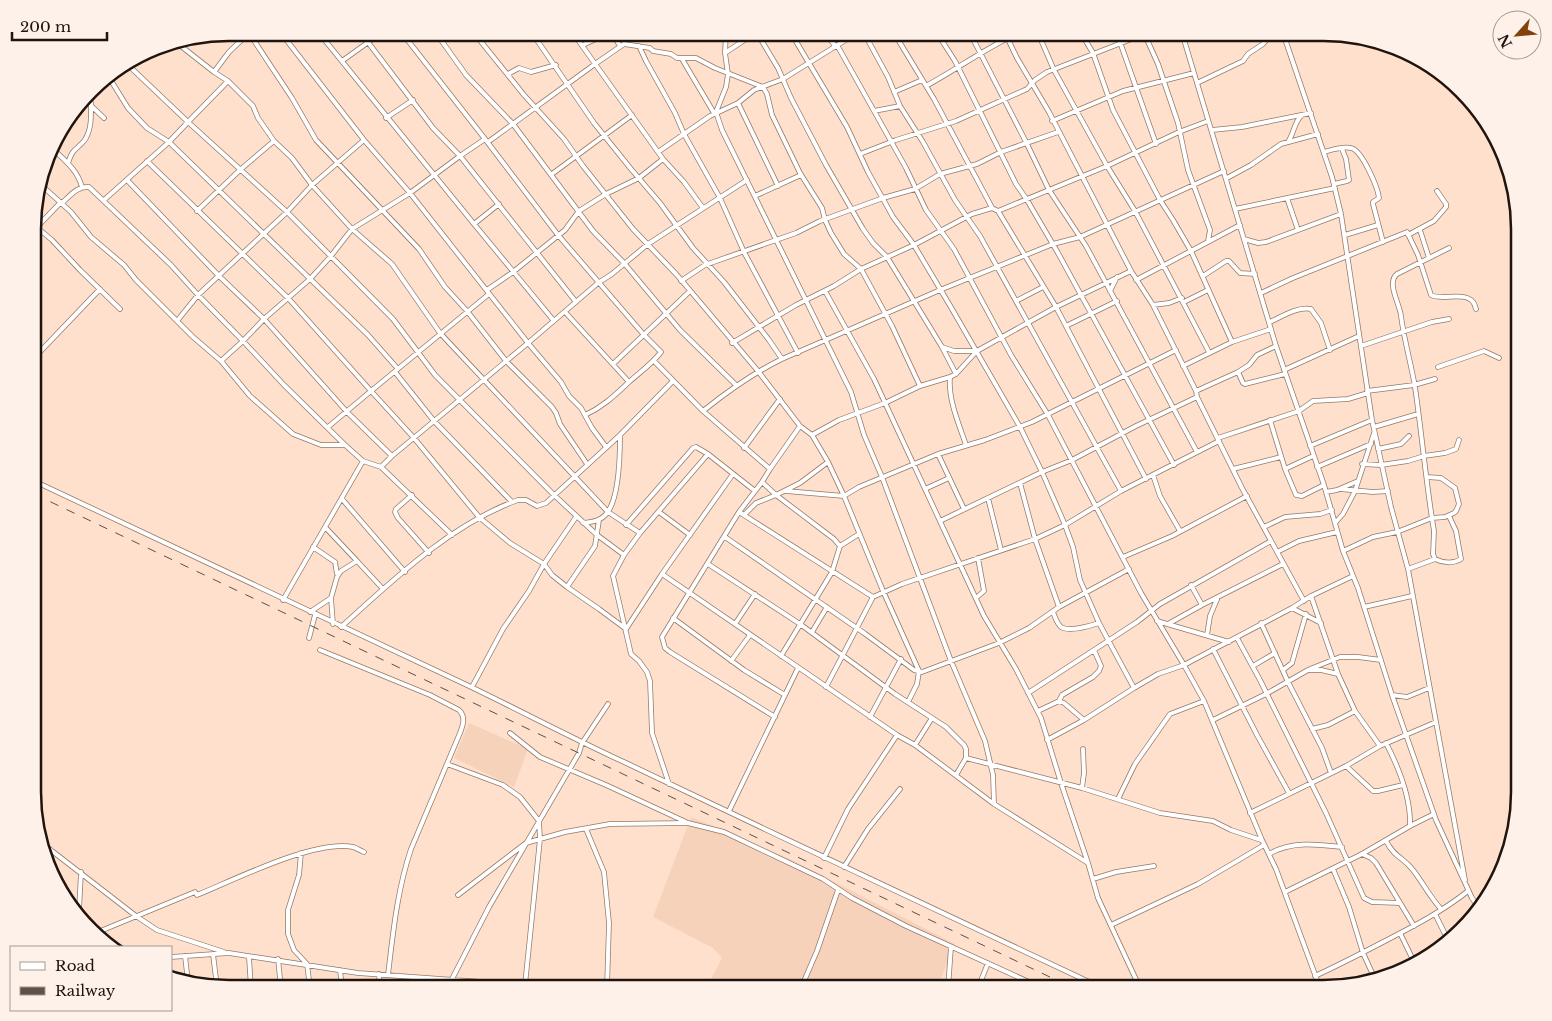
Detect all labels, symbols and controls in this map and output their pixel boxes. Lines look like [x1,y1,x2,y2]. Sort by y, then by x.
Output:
scale bar [12,10,108,42]
north arrow [1492,10,1542,60]
text: 200 m [20,17,71,36]
text: N [1494,31,1516,51]
legend [10,946,172,1011]
text: Road [55,956,95,975]
text: Railway [55,981,116,1000]

